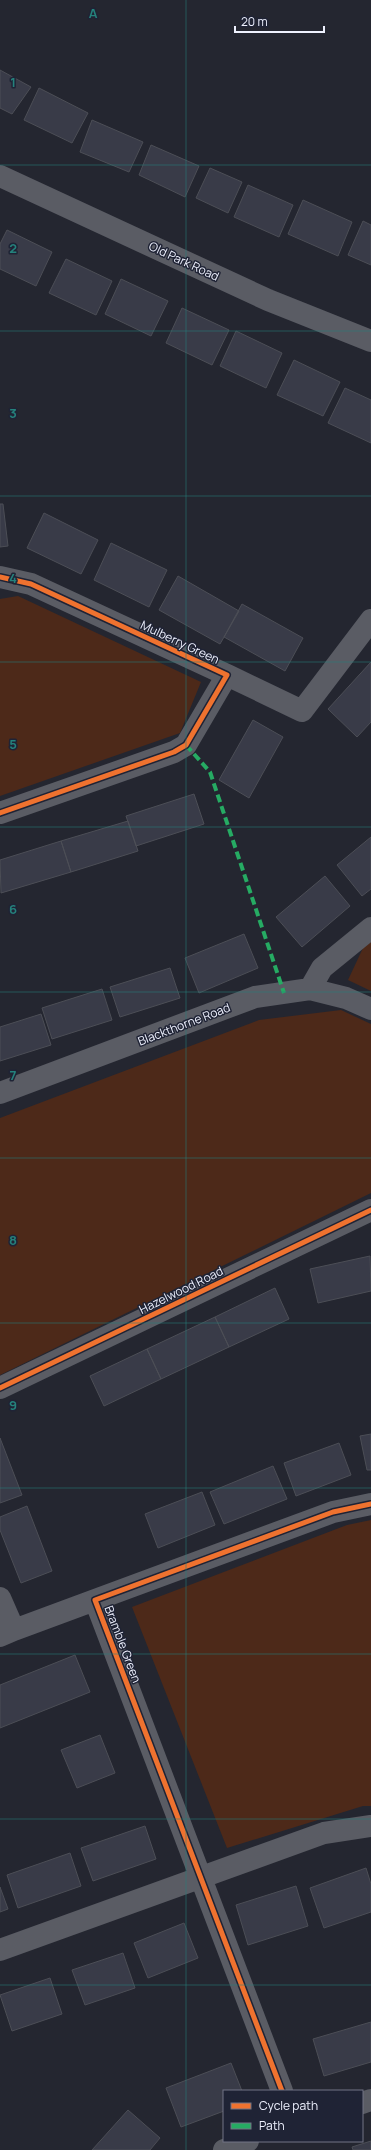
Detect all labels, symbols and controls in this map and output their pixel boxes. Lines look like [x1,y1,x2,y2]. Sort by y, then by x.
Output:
text: A [89,4,98,22]
scale bar [235,8,324,34]
text: 20 m [241,13,268,30]
text: 1 [10,73,16,91]
street label: Old Park Road [146,237,222,285]
text: 2 [9,239,17,257]
text: 3 [9,404,17,422]
text: 4 [9,569,17,587]
street label: Mulberry Green [138,616,222,668]
text: 5 [9,735,17,753]
text: 6 [9,900,17,918]
street label: Blackthorne Road [135,999,233,1049]
text: 7 [10,1066,17,1084]
text: 8 [9,1231,17,1249]
street label: Hazelwood Road [136,1262,226,1318]
text: 9 [9,1396,17,1414]
street label: Bramble Green [101,1603,145,1685]
legend [223,2090,363,2142]
text: Cycle path [259,2097,318,2114]
text: Path [259,2117,285,2134]

